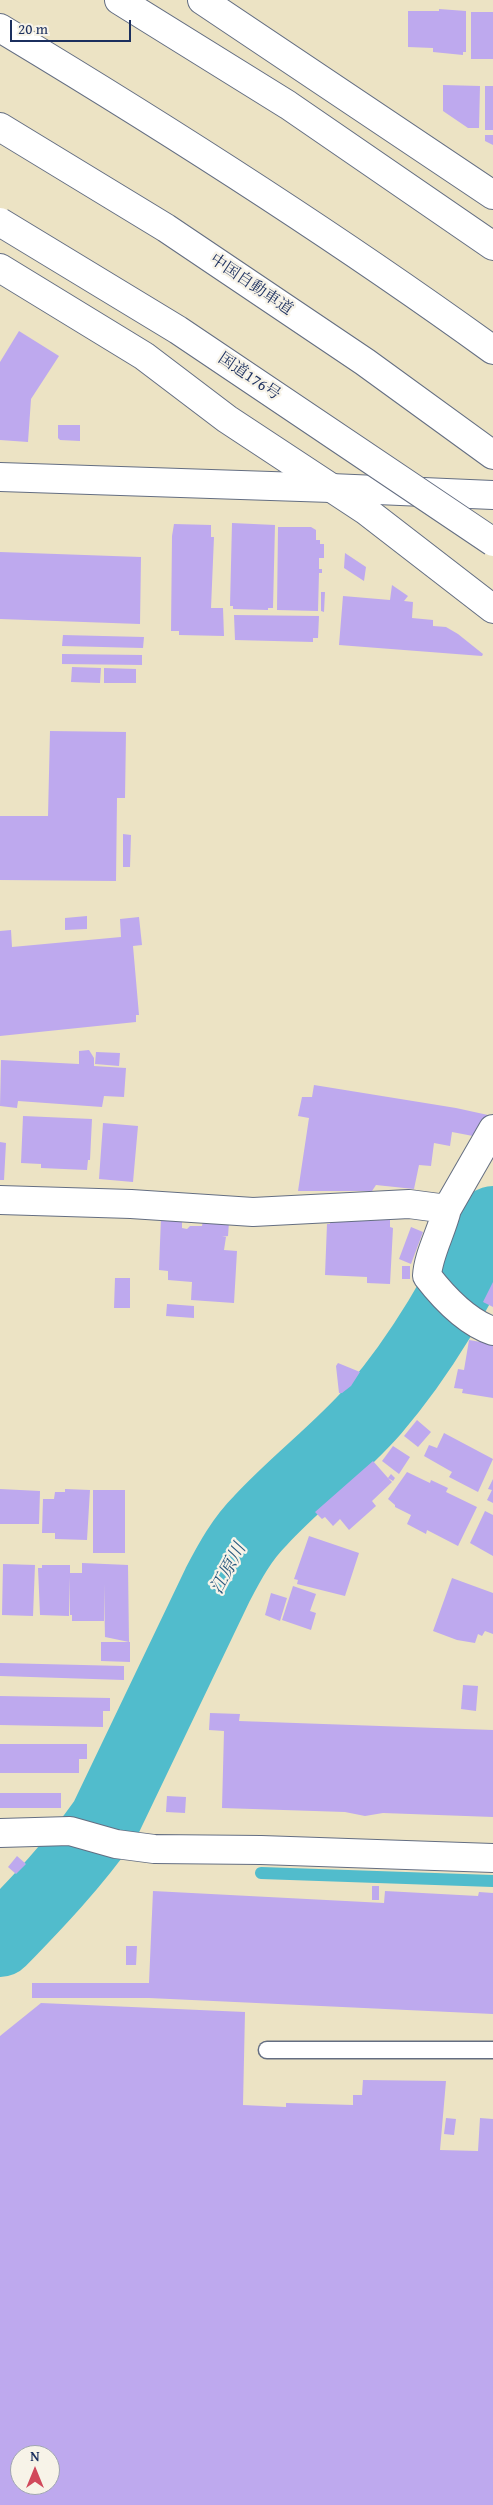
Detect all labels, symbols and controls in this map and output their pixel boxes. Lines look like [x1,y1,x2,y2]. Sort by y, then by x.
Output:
scale bar [12,10,134,42]
text: 20 m [18,18,48,39]
street label: 中国自動車道 [206,250,296,320]
street label: 国道176号 [214,349,284,405]
water label: 江原川 [207,1540,251,1598]
north arrow [10,2445,60,2495]
text: N [30,2446,40,2466]

